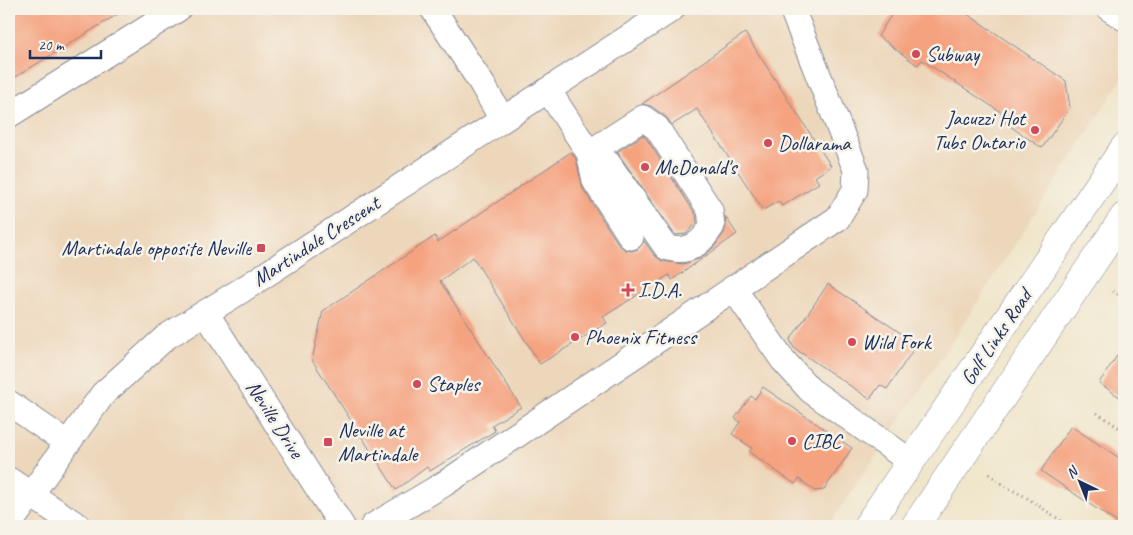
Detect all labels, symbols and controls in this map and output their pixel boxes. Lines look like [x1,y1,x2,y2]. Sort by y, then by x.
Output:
scale bar [30,28,101,60]
text: 20 m [38,36,65,55]
place label: Subway [926,41,981,67]
marker: Subway [910,48,922,60]
place label: Jacuzzi Hot Tubs Ontario [933,105,1027,155]
marker: Jacuzzi Hot Tubs Ontario [1029,124,1041,136]
place label: Dollarama [778,130,852,156]
marker: Dollarama [762,137,774,149]
place label: McDonald's [655,154,738,180]
marker: McDonald's [639,161,651,173]
street label: Martindale Crescent [247,189,386,292]
place label: Martindale opposite Neville [61,235,252,261]
marker: Martindale opposite Neville [255,242,267,254]
place label: I.D.A. [638,277,682,303]
street label: Golf Links Road [955,282,1039,390]
marker: I.D.A. [622,284,634,296]
place label: Phoenix Fitness [585,324,698,350]
place label: Wild Fork [862,329,933,355]
marker: Phoenix Fitness [569,331,581,343]
marker: Wild Fork [846,336,858,348]
place label: Staples [427,371,481,397]
street label: Neville Drive [240,375,310,464]
marker: Staples [411,378,423,390]
place label: Neville at Martindale [338,417,420,467]
place label: CIBC [802,428,844,454]
marker: CIBC [786,435,798,447]
marker: Neville at Martindale [322,436,334,448]
north arrow [1056,458,1106,508]
text: N [1063,462,1082,482]

